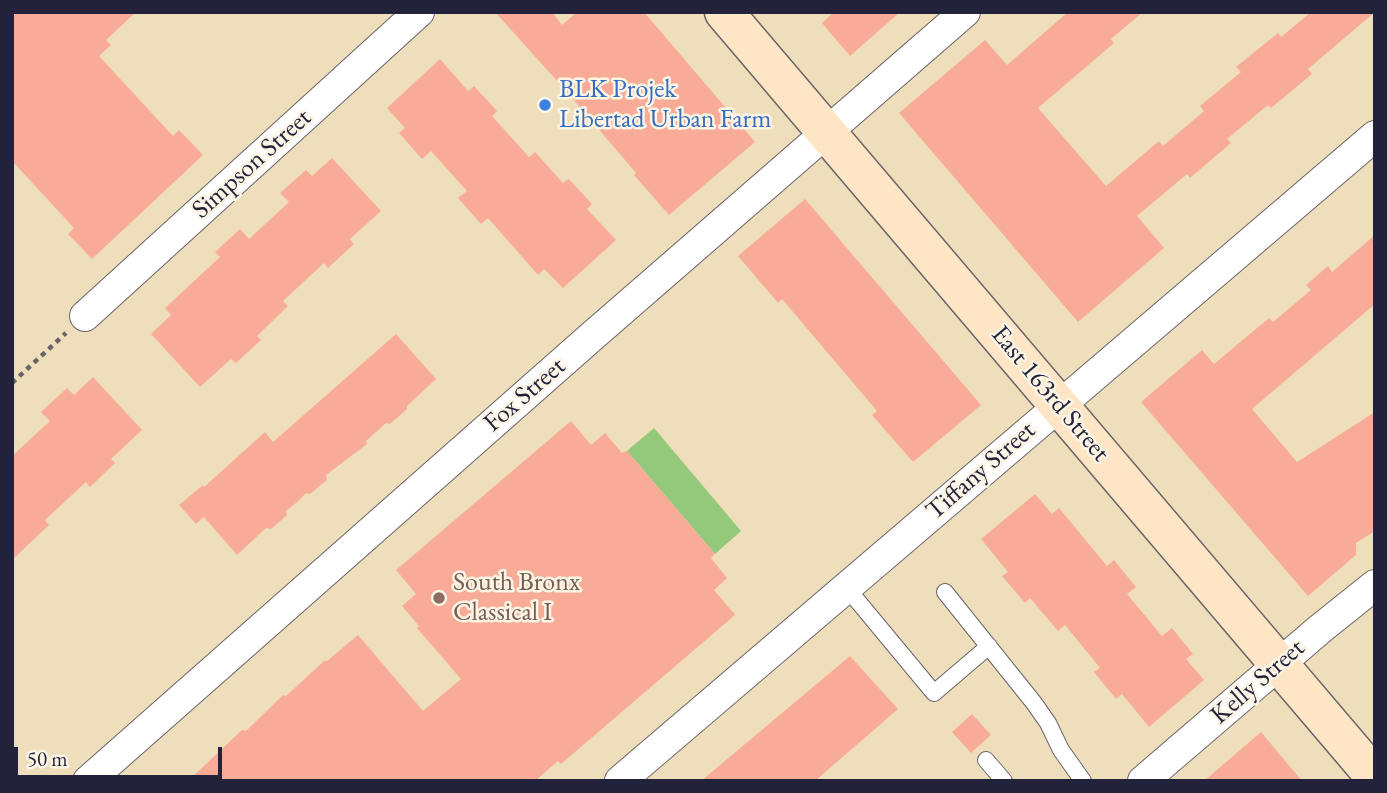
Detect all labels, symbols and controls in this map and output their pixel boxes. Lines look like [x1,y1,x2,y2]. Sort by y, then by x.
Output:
place label: BLK Projek Libertad Urban Farm [559,74,772,136]
marker: BLK Projek Libertad Urban Farm [537,97,553,113]
street label: Simpson Street [186,102,318,226]
street label: East 163rd Street [984,320,1116,468]
street label: Fox Street [478,351,572,439]
street label: Tiffany Street [920,415,1042,527]
place label: South Bronx Classical I [453,567,580,628]
marker: South Bronx Classical I [431,590,447,606]
street label: Kelly Street [1205,633,1311,731]
scale bar [18,734,226,778]
text: 50 m [27,745,68,772]

